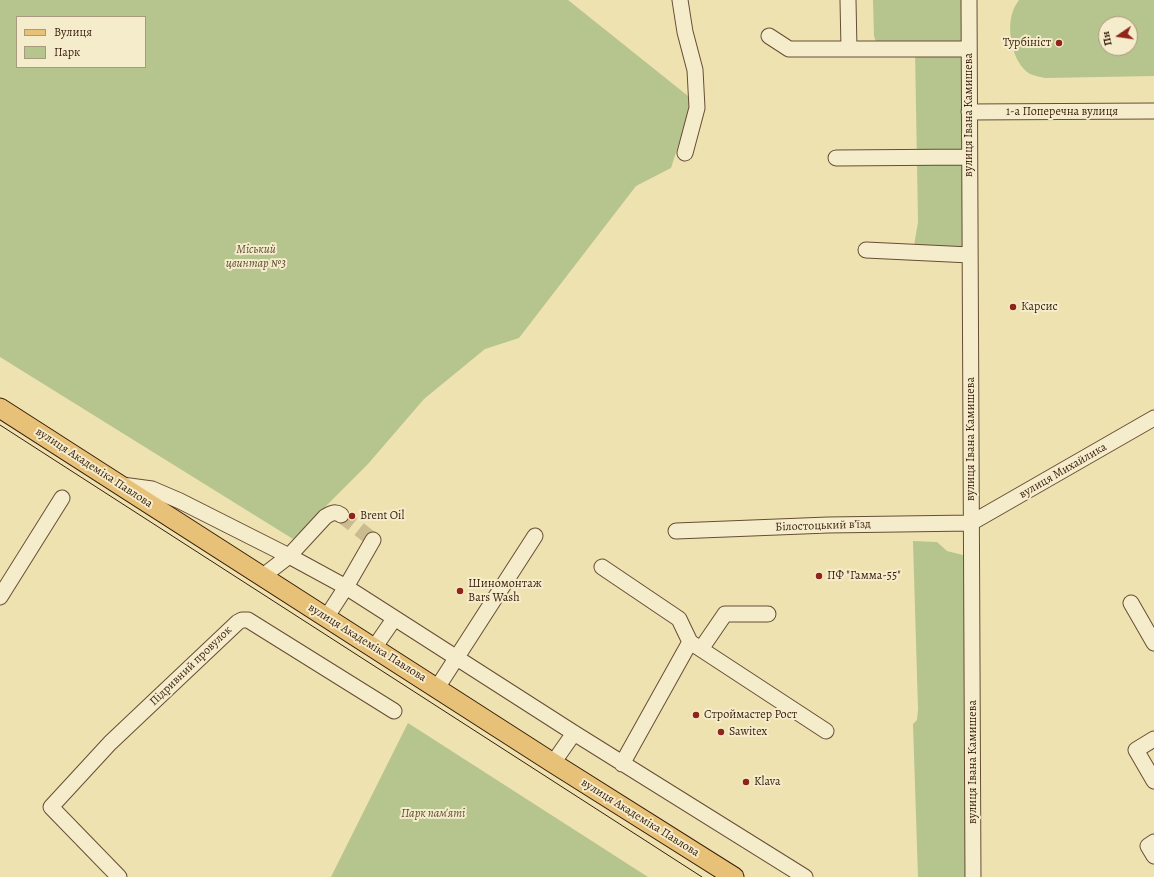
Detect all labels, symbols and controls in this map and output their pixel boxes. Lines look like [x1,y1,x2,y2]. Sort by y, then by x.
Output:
legend [16,16,146,68]
north arrow [1098,16,1138,56]
text: Вулиця [54,24,92,40]
text: Пн [1098,30,1116,47]
place label: Турбініст [1003,36,1051,50]
marker: Турбініст [1054,38,1064,48]
text: Парк [54,44,80,60]
street label: вулиця Івана Камишева [962,53,976,177]
street label: 1-а Поперечна вулиця [1006,105,1118,119]
park label: Міський цвинтар №3 [226,243,286,271]
place label: Карсис [1021,300,1058,314]
marker: Карсис [1008,302,1018,312]
street label: вулиця Івана Камишева [964,377,978,501]
street label: вулиця Академіка Павлова [33,425,155,511]
street label: вулиця Михайлика [1017,440,1109,502]
place label: Brent Oil [360,509,404,523]
marker: Brent Oil [347,511,357,521]
street label: Білостоцький в’їзд [775,517,871,535]
place label: ПФ "Гамма-55" [827,569,901,583]
marker: ПФ "Гамма-55" [814,571,824,581]
place label: Шиномонтаж Bars Wash [468,577,542,605]
marker: Шиномонтаж Bars Wash [455,586,465,596]
street label: вулиця Академіка Павлова [305,601,429,685]
street label: Підривний провулок [147,623,235,709]
street label: вулиця Івана Камишева [966,700,980,824]
place label: Строймастер Рост [704,708,797,722]
marker: Строймастер Рост [691,710,701,720]
place label: Sawitex [729,725,767,739]
marker: Sawitex [716,727,726,737]
place label: Klava [754,775,781,789]
street label: вулиця Академіка Павлова [578,776,702,860]
marker: Klava [741,777,751,787]
park label: Парк пам'яті [401,807,465,821]

